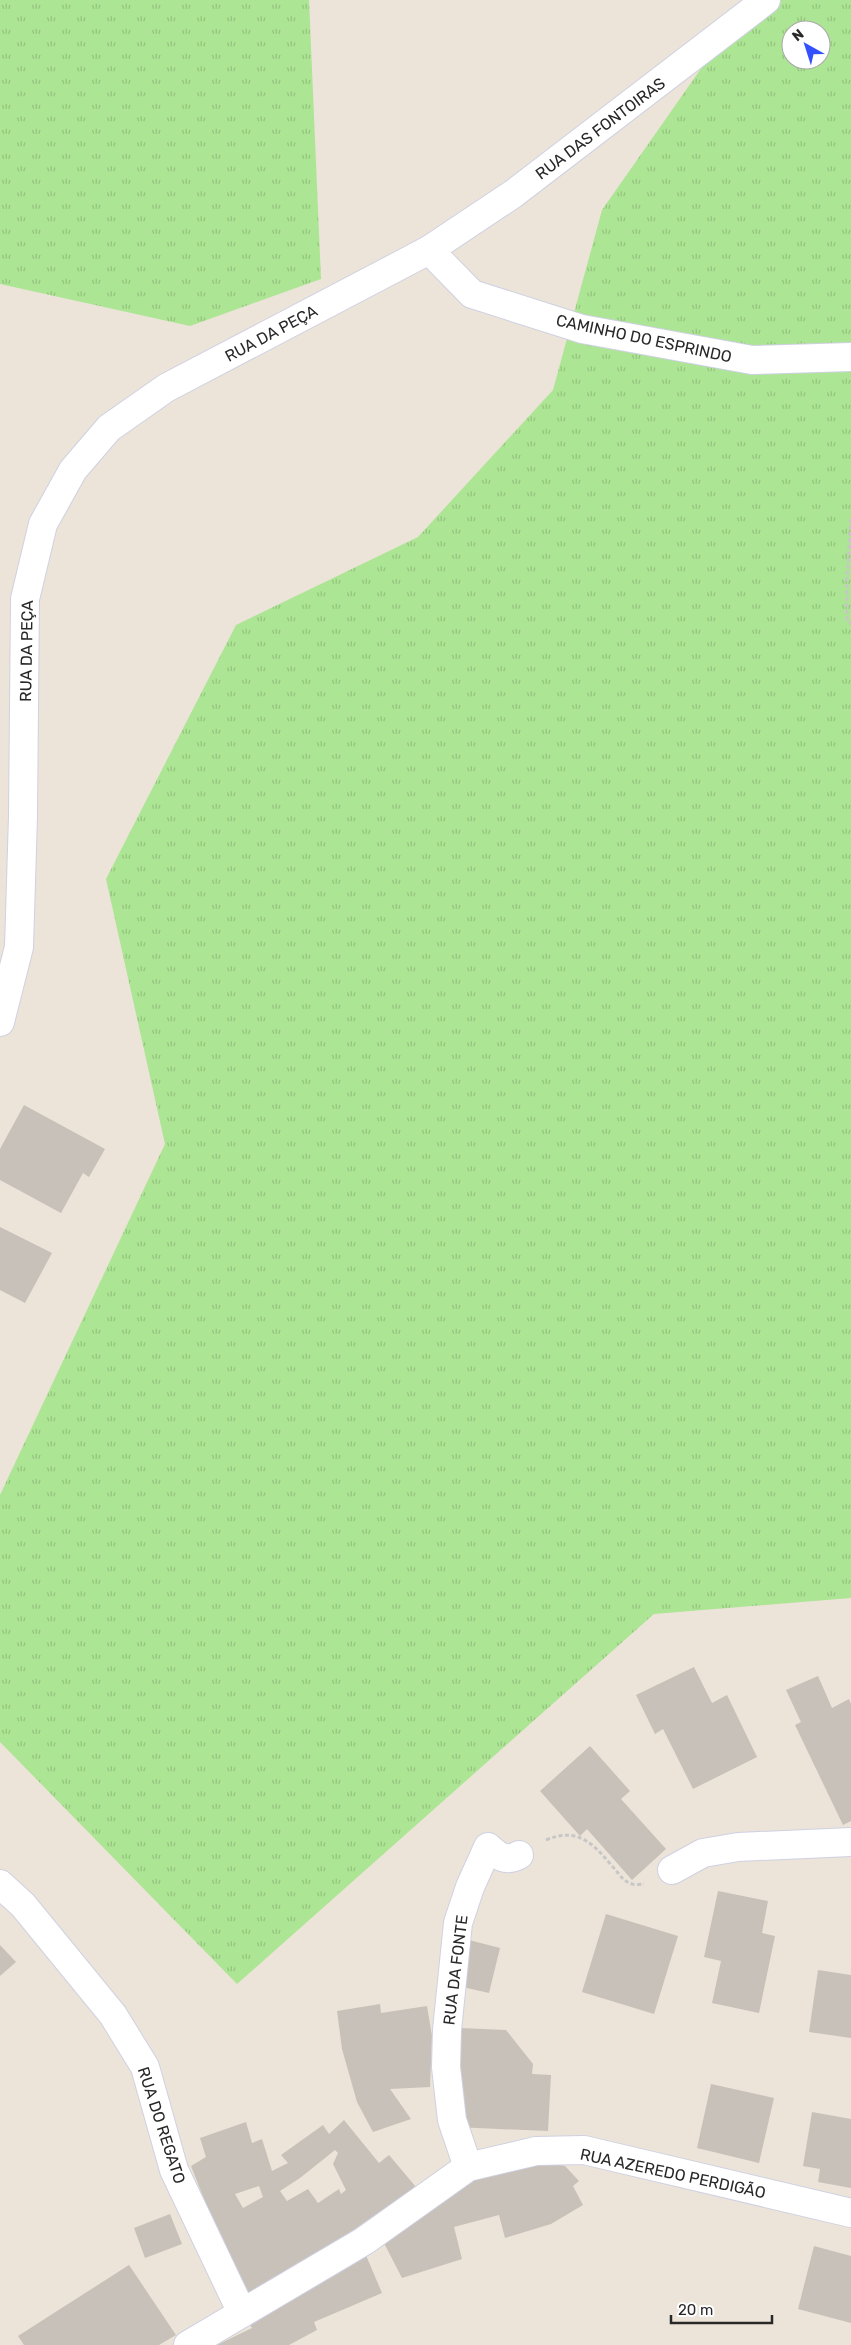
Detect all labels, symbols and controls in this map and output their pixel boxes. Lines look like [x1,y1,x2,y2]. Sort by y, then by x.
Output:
north arrow [781,20,831,70]
text: N [789,26,807,45]
street label: RUA DAS FONTOIRAS [532,73,669,183]
street label: RUA DA PEÇA [222,301,321,366]
street label: CAMINHO DO ESPRINDO [554,311,733,366]
street label: RUA DA PEÇA [16,600,37,702]
street label: RUA DA FONTE [439,1914,472,2026]
street label: RUA DO REGATO [134,2064,189,2186]
street label: RUA AZEREDO PERDIGÃO [578,2145,767,2202]
scale bar [671,2292,772,2324]
text: 20 m [678,2301,713,2319]

